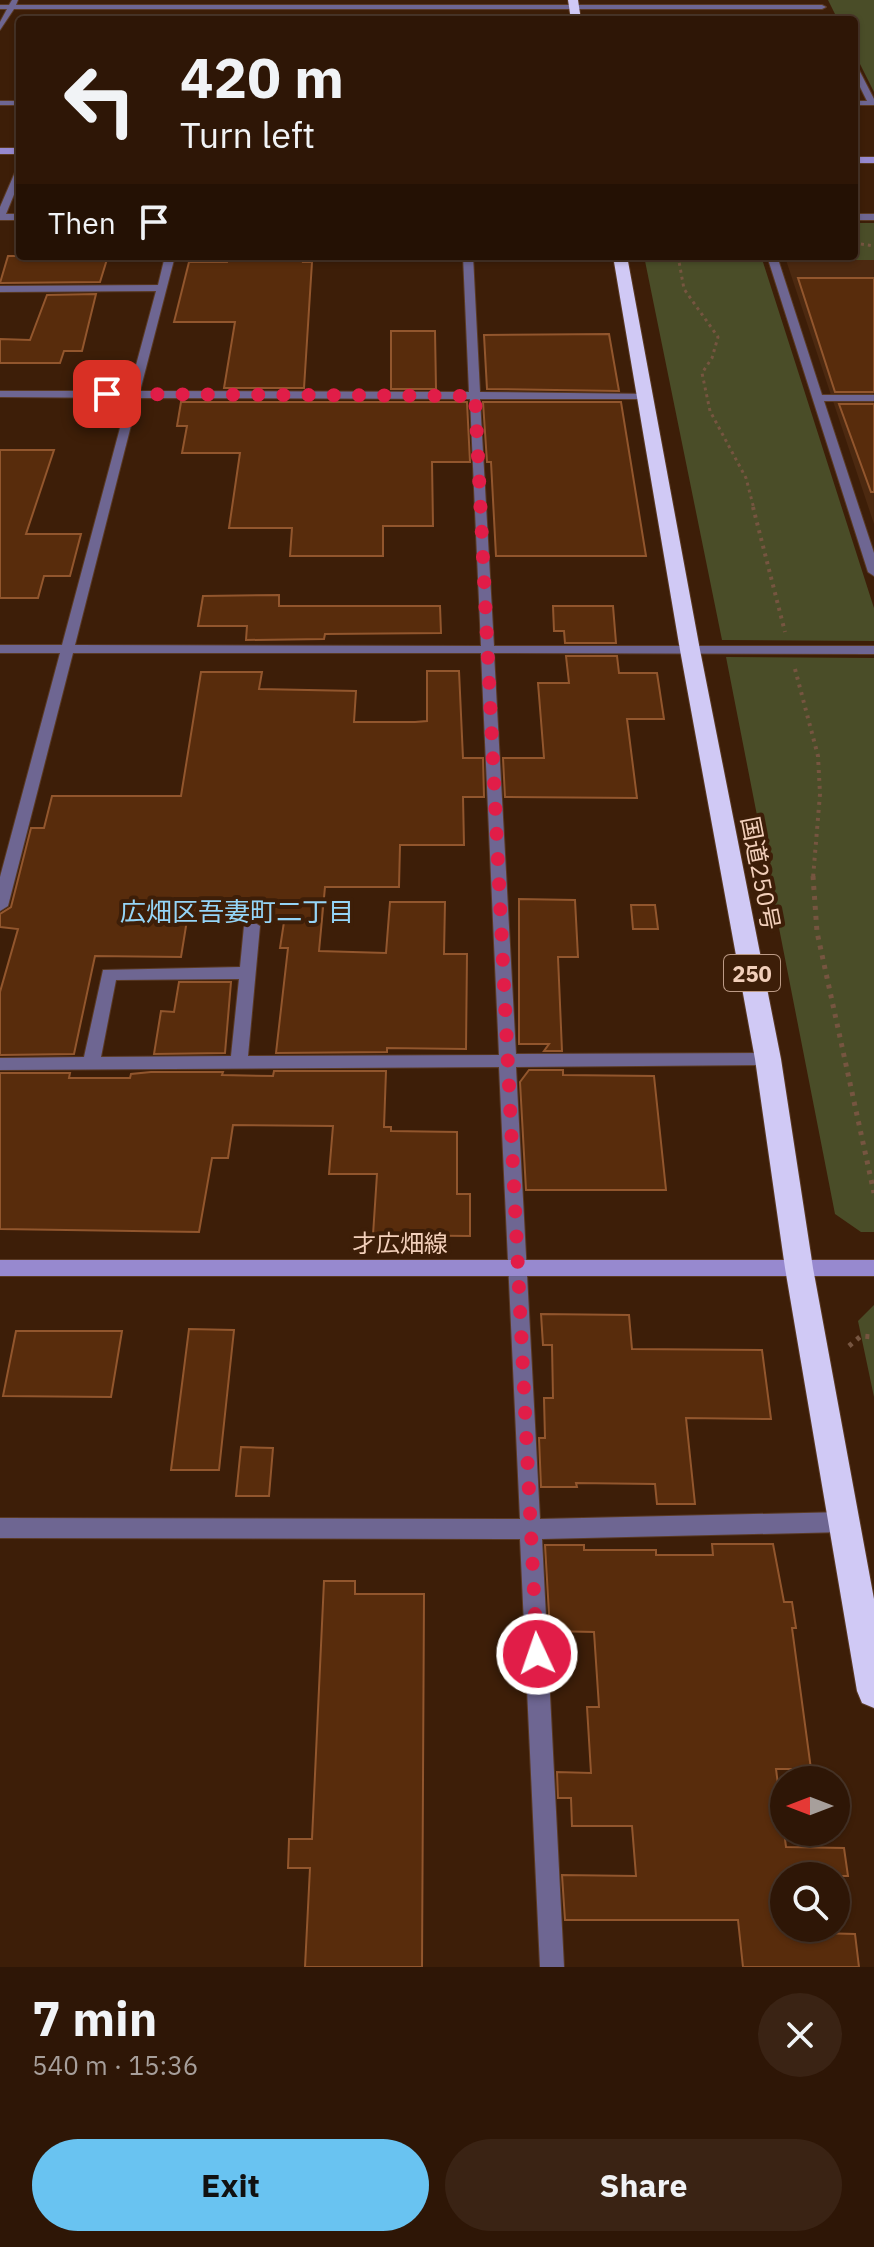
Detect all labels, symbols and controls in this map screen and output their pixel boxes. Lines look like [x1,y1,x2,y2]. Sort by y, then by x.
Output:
text: 420 m [180,41,344,113]
icon: left [48,48,152,152]
text: Turn left [180,111,315,158]
icon: arrive [132,200,176,244]
text: Then [48,203,116,242]
pin [73,360,141,428]
icon: arrive [85,372,129,416]
street label: 国道250号 [734,813,788,933]
district label: 広畑区吾妻町二丁目 [120,894,354,928]
road number: 250 [724,955,780,991]
street label: 才広畑線 [352,1227,448,1259]
position arrow [495,1612,579,1696]
north arrow [770,1766,850,1846]
map controls [770,1766,850,1942]
button: search [770,1862,850,1942]
text: 7 min [32,1987,157,2049]
button: close [758,1993,842,2077]
text: 540 m · 15:36 [32,2048,198,2082]
button: Exit [32,2139,429,2231]
button: Share [445,2139,842,2231]

